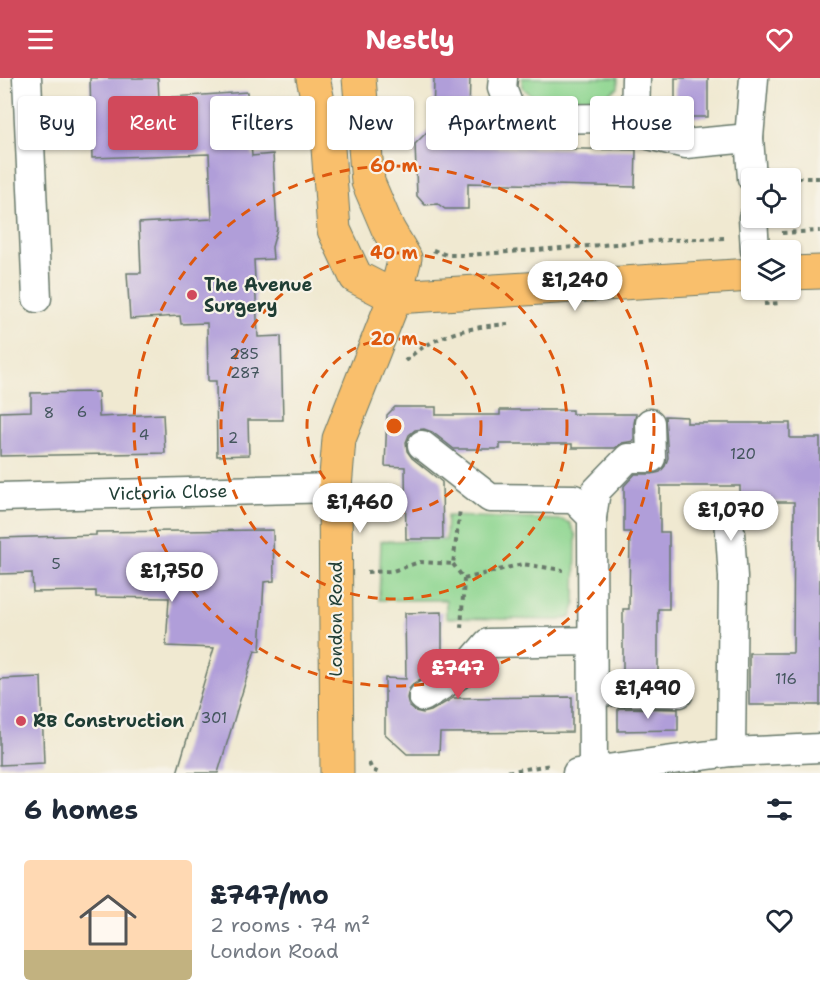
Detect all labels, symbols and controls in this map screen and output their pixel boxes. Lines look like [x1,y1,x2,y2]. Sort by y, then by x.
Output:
text: Nestly [365,21,455,58]
icon: menu [24,23,57,56]
icon: heart [763,23,796,56]
chip: Buy [18,96,96,150]
chip: Rent [108,96,198,150]
chip: Filters [210,96,315,150]
chip: New [327,96,414,150]
chip: Apartment [426,96,578,150]
chip: House [590,96,694,150]
text: 60 m [370,154,418,178]
map controls [741,168,801,300]
button: locate [741,168,801,228]
button: layers [741,240,801,300]
text: 40 m [370,241,418,265]
pin: £1,240 [526,261,624,312]
text: £1,240 [541,267,609,293]
place label: The Avenue Surgery [204,273,313,318]
marker: The Avenue Surgery [185,288,199,302]
text: 20 m [370,327,418,351]
house number: 285 [229,344,259,364]
house number: 287 [230,363,260,383]
house number: 6 [77,402,87,422]
house number: 8 [44,403,54,423]
centre of rings [384,416,404,436]
house number: 4 [139,425,149,445]
house number: 2 [228,428,238,448]
house number: 120 [730,444,756,464]
street label: Victoria Close [108,479,228,506]
pin: £1,460 [311,483,409,534]
text: £1,460 [327,489,393,515]
pin: £1,070 [682,491,780,542]
text: £1,070 [697,497,765,523]
pin: £1,750 [123,552,221,603]
house number: 5 [51,554,61,574]
text: £1,750 [140,558,204,584]
street label: London Road [324,561,348,677]
pin: £747 [422,649,494,700]
text: £747 [431,655,485,681]
pin: £1,490 [599,669,697,720]
house number: 116 [775,669,797,689]
text: £1,490 [615,675,681,701]
house number: 301 [201,708,227,728]
place label: RB Construction [33,709,184,733]
marker: RB Construction [14,714,28,728]
text: 6 homes [24,792,138,827]
icon: filters [763,793,796,826]
text: £747/mo [210,877,329,912]
icon: home [72,884,144,956]
icon: heart [763,904,796,937]
text: 2 rooms · 74 m² [210,912,370,938]
text: London Road [210,938,339,964]

